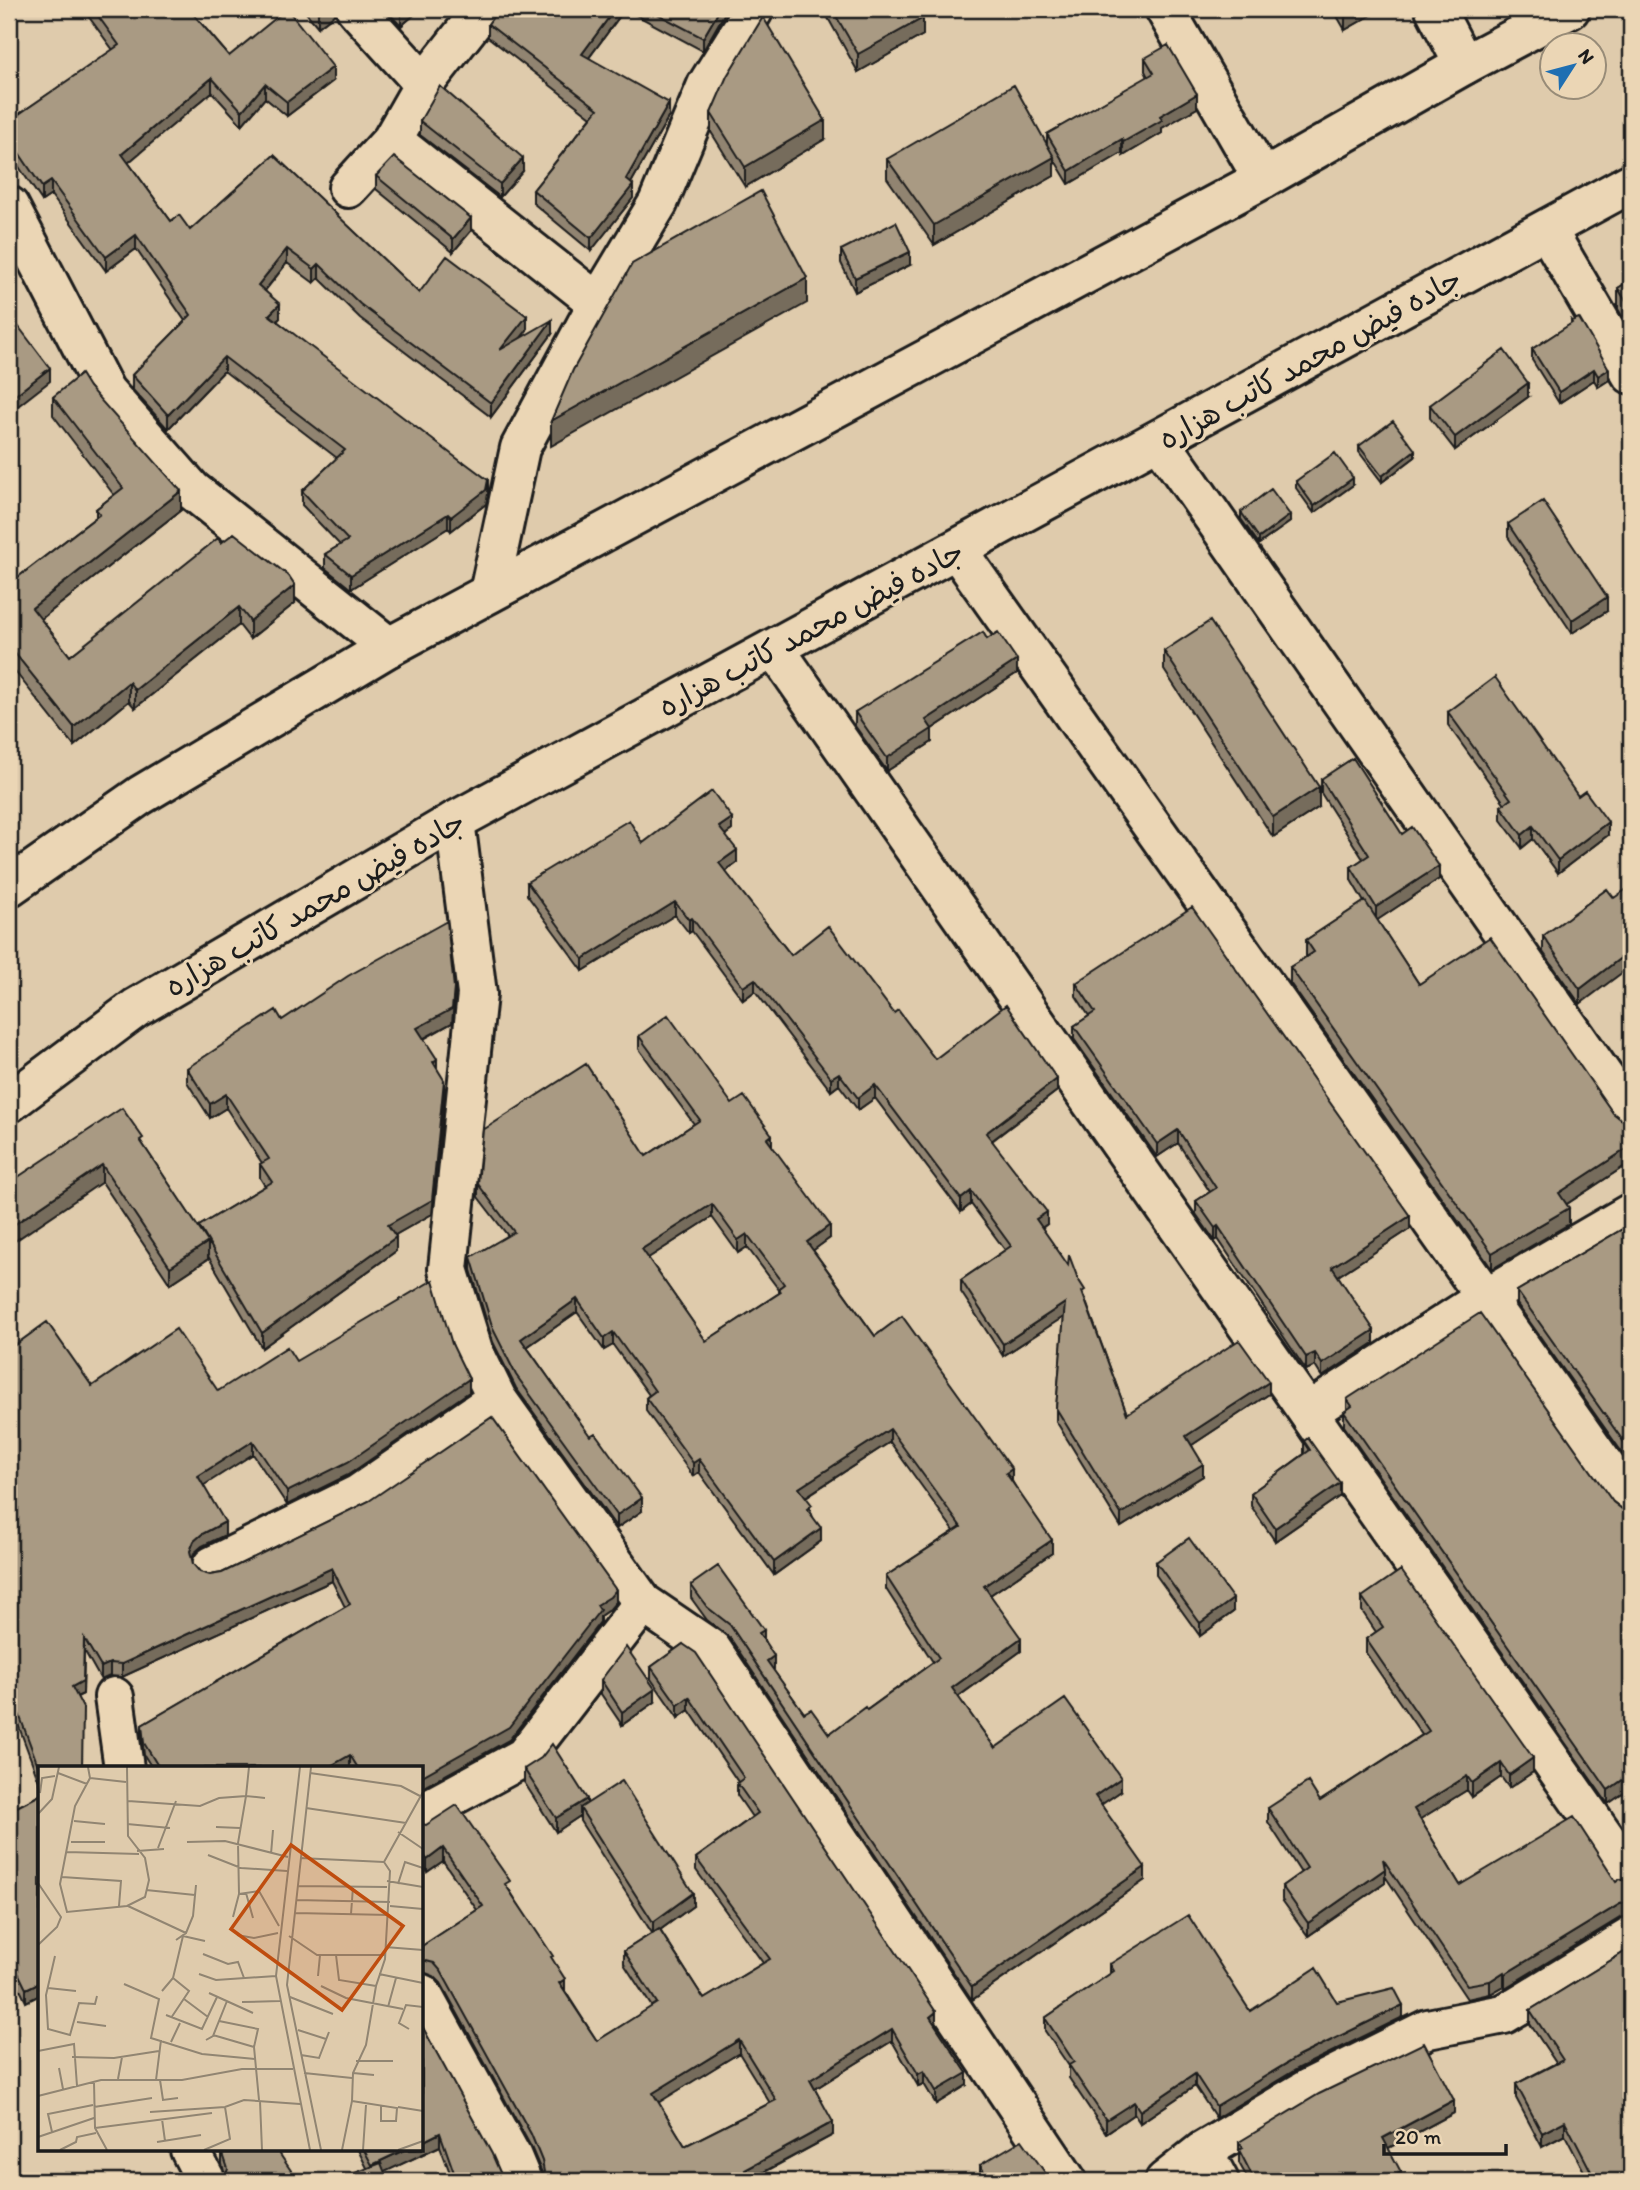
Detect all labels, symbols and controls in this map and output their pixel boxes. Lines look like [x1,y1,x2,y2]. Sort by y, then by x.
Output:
north arrow [1538,32,1608,102]
text: N [1573,44,1599,68]
street label: جاده فیض محمد کاتب هزاره [1152,260,1468,457]
street label: جاده فیض محمد کاتب هزاره [652,532,970,725]
street label: جاده فیض محمد کاتب هزاره [158,802,472,1005]
inset map [38,1766,424,2152]
scale bar [1384,2113,1507,2157]
text: 20 m [1395,2124,1442,2149]

